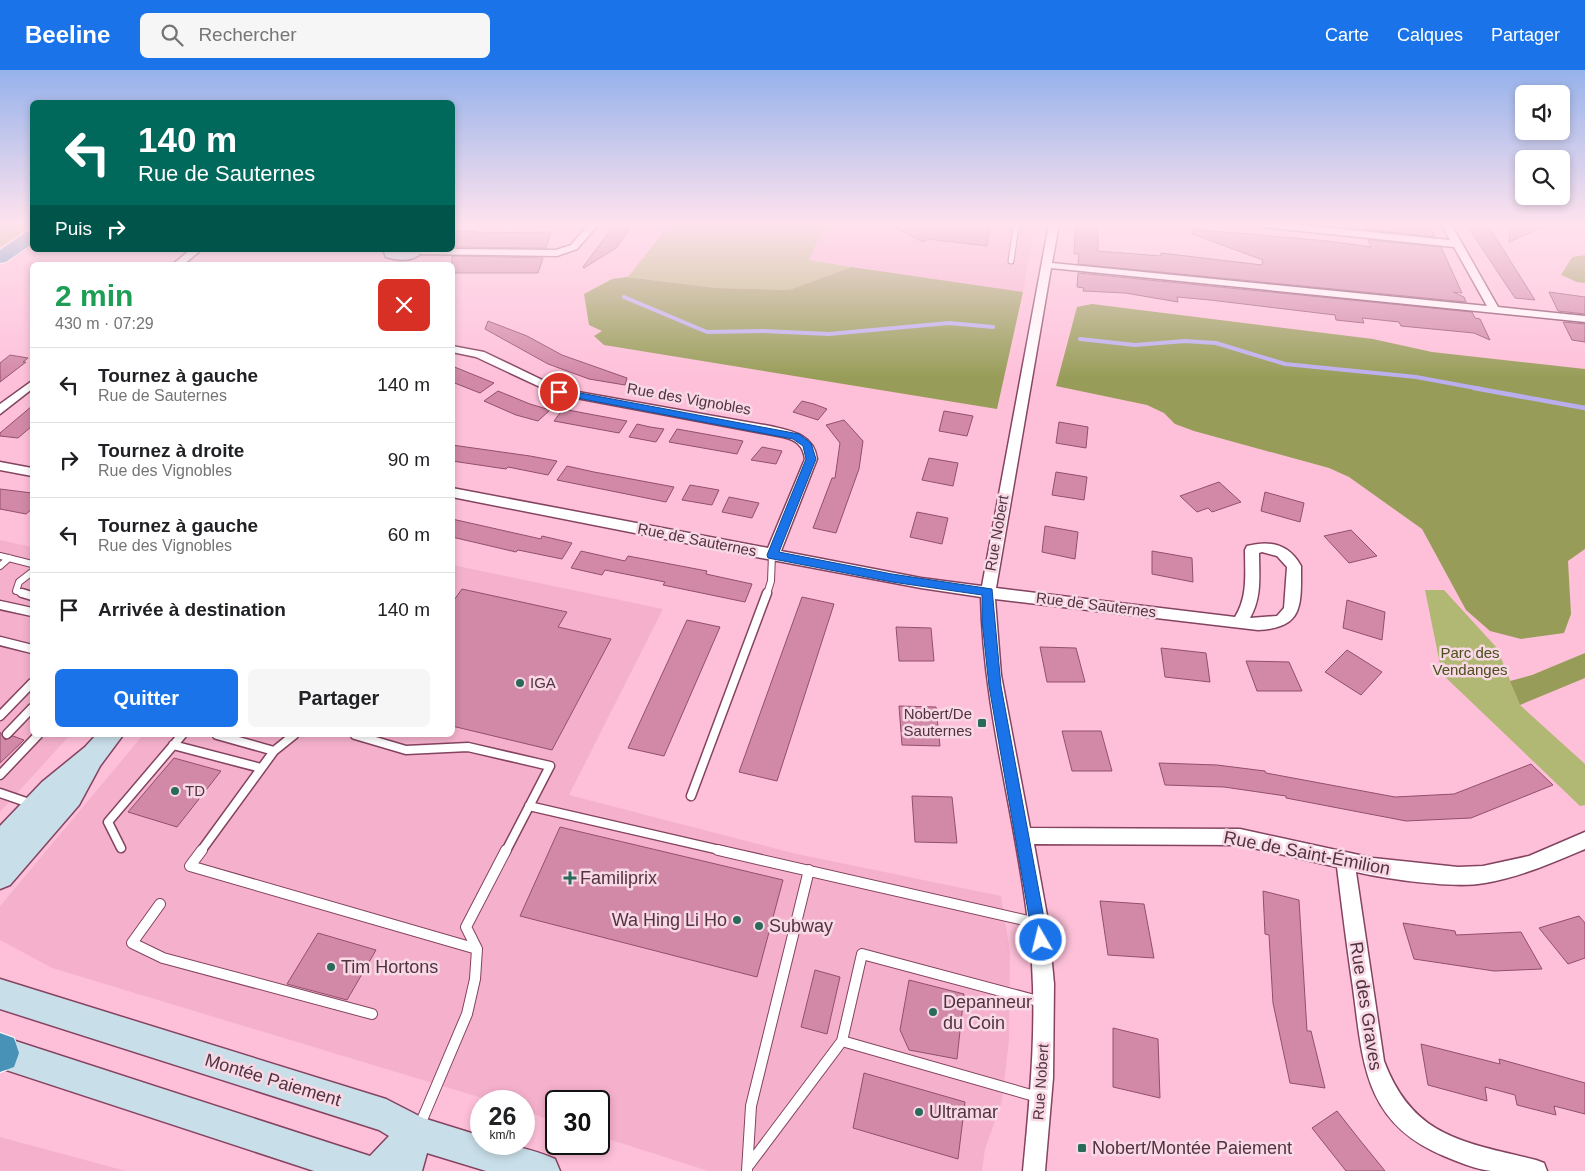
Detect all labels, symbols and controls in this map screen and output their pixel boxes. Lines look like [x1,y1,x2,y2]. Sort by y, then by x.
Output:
search box [140,13,490,58]
text: Beeline [25,21,110,48]
icon: search [158,21,186,49]
text: Rechercher [198,24,297,45]
text: Carte [1325,25,1369,45]
text: Calques [1397,25,1463,45]
text: Partager [1491,25,1560,45]
map controls [1515,85,1570,205]
button: sound [1515,85,1570,140]
icon: left [55,120,120,185]
text: 140 m [138,120,237,159]
button: search [1515,150,1570,205]
text: Rue de Sauternes [138,161,315,186]
icon: right [102,215,130,243]
text: Puis [55,218,92,239]
text: 2 min [55,279,133,312]
button: close [378,279,430,331]
text: 430 m · 07:29 [55,315,154,332]
text: Tournez à gauche [98,365,258,386]
icon: left [55,371,83,399]
pin [538,371,580,413]
text: 140 m [377,374,430,395]
icon: arrive [545,378,573,406]
street label: Rue des Vignobles [626,379,752,418]
text: Rue de Sauternes [98,387,227,404]
text: Tournez à droite [98,440,244,461]
icon: right [55,446,83,474]
text: 90 m [388,449,430,470]
text: Rue des Vignobles [98,462,232,479]
street label: Rue Nobert [981,493,1012,572]
text: Tournez à gauche [98,515,258,536]
street label: Rue de Sauternes [636,520,758,559]
icon: left [55,521,83,549]
text: 60 m [388,524,430,545]
text: Rue des Vignobles [98,537,232,554]
street label: Rue de Sauternes [1035,589,1157,620]
icon: arrive [55,596,83,624]
text: Arrivée à destination [98,599,286,620]
text: 140 m [377,599,430,620]
park label: Parc des Vendanges [1432,644,1508,678]
button: Quitter [55,669,238,727]
button: Partager [248,669,430,727]
place label: IGA [530,674,556,691]
marker: IGA [514,677,526,689]
place label: Nobert/De Sauternes [904,705,972,739]
marker: Nobert/De Sauternes [976,717,988,729]
place label: TD [185,782,205,799]
marker: TD [169,785,181,797]
street label: Rue de Saint-Émilion [1222,827,1392,879]
place label: Familiprix [580,868,657,888]
marker: Familiprix [564,872,576,884]
place label: Wa Hing Li Ho [612,910,727,930]
position arrow [1014,913,1066,965]
marker: Wa Hing Li Ho [731,914,743,926]
place label: Subway [769,916,833,936]
marker: Subway [753,920,765,932]
street label: Rue des Graves [1346,940,1386,1072]
place label: Tim Hortons [341,957,438,977]
marker: Tim Hortons [325,961,337,973]
place label: Depanneur du Coin [943,992,1032,1033]
marker: Depanneur du Coin [927,1006,939,1018]
street label: Rue Nobert [1029,1042,1052,1121]
street label: Montée Paiement [203,1050,343,1110]
speed limit sign: 30 [545,1090,610,1155]
text: 26 [489,1102,516,1130]
place label: Ultramar [929,1102,998,1122]
marker: Ultramar [913,1106,925,1118]
text: km/h [489,1128,516,1142]
place label: Nobert/Montée Paiement [1092,1138,1292,1158]
marker: Nobert/Montée Paiement [1076,1142,1088,1154]

